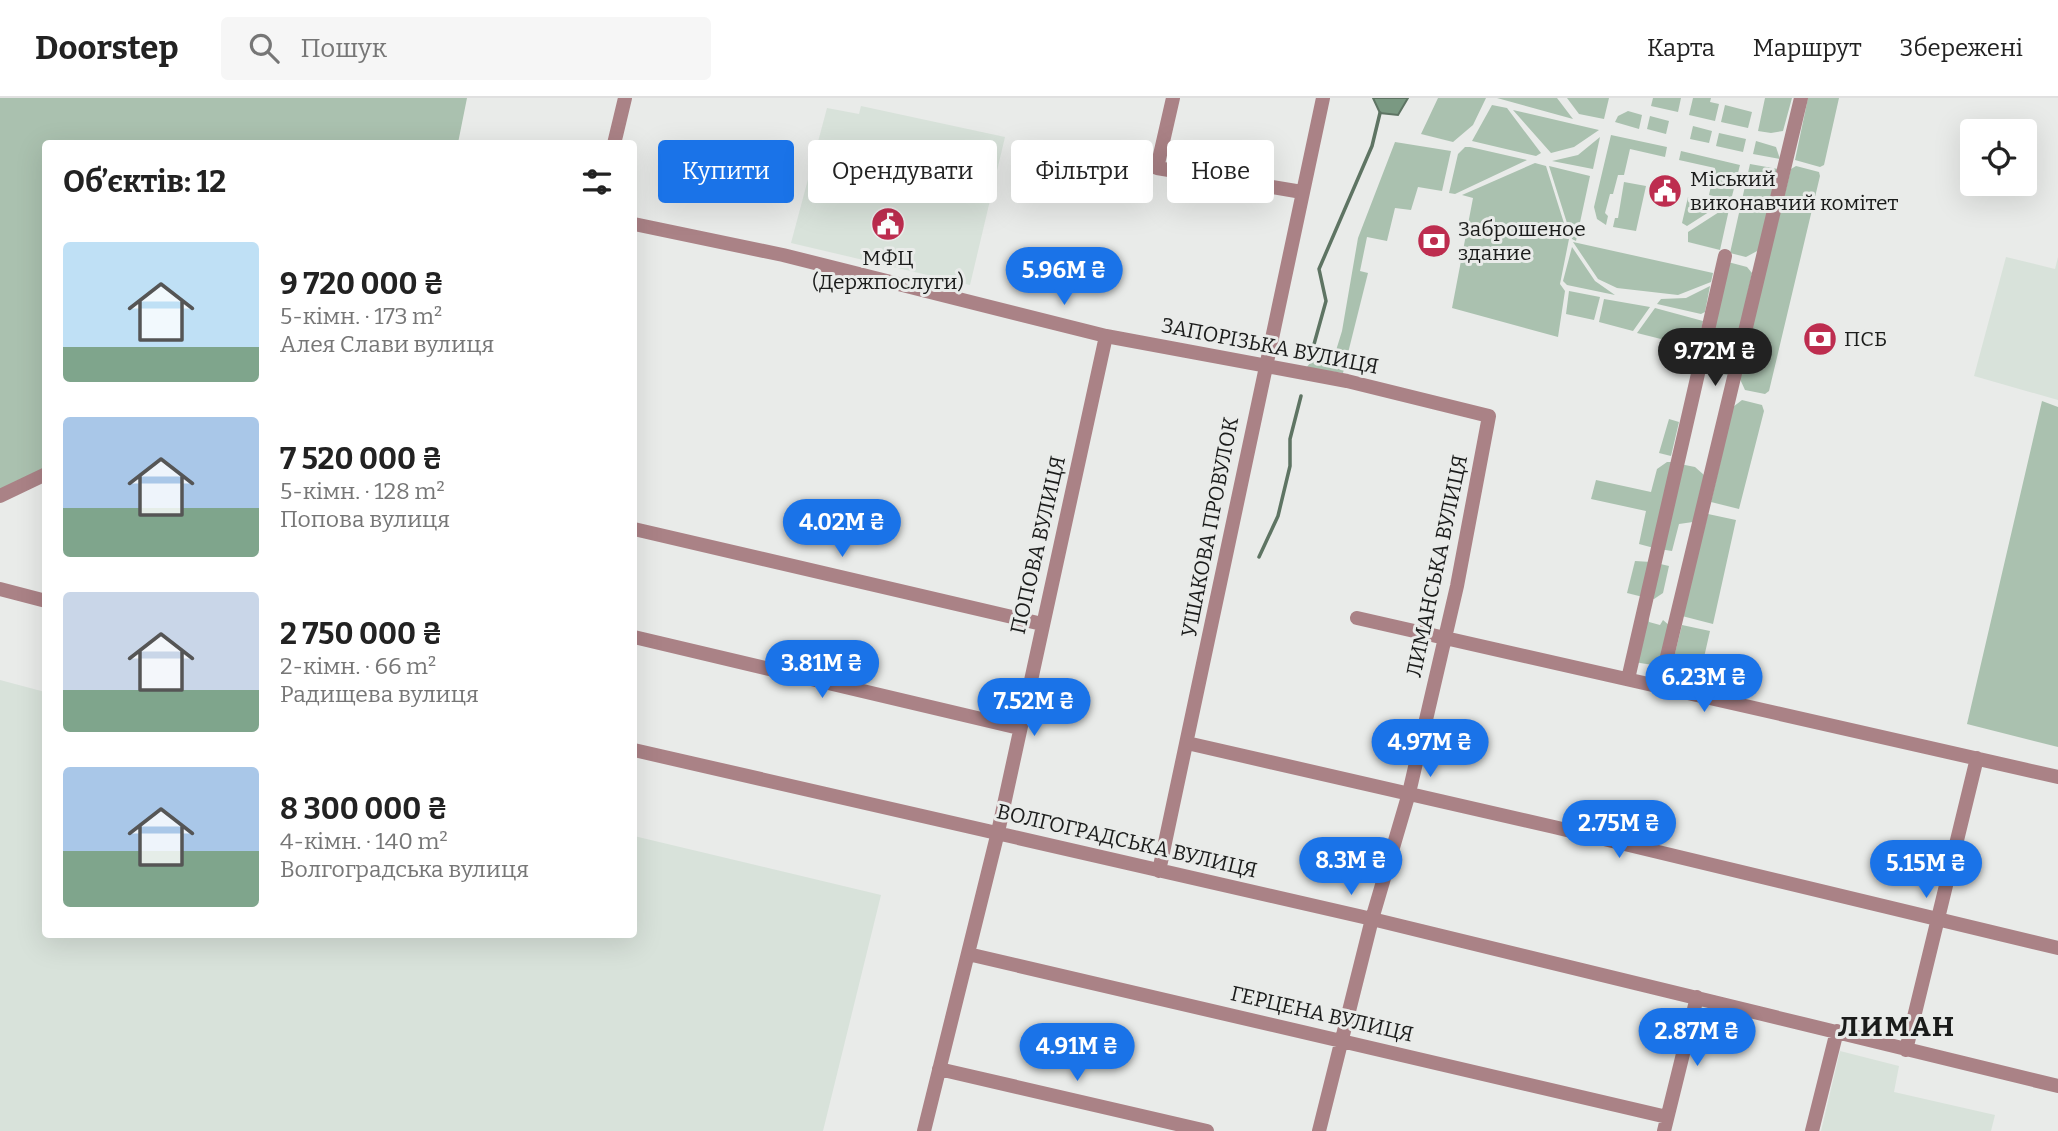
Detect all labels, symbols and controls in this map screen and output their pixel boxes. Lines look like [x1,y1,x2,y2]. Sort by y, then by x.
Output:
search box [221,17,711,80]
text: Doorstep [35,28,179,68]
icon: search [245,29,283,67]
text: Пошук [301,33,387,64]
text: Карта [1647,34,1715,62]
text: Маршрут [1753,34,1862,62]
text: Збережені [1900,34,2023,62]
map controls [1960,119,2037,196]
button: locate [1960,119,2037,196]
chip: Купити [658,140,794,203]
chip: Орендувати [808,140,997,203]
chip: Фільтри [1011,140,1153,203]
chip: Нове [1167,140,1274,203]
icon: filters [578,163,616,201]
text: Об’єктів: 12 [63,164,226,200]
place label: Міський виконавчий комітет [1690,166,1898,216]
public building icon: Міський виконавчий комітет [1646,172,1684,210]
public building icon: МФЦ (Держпослуги) [869,205,907,243]
place label: Заброшеное здание [1458,216,1586,266]
bank icon: Заброшеное здание [1415,222,1453,260]
place label: МФЦ (Держпослуги) [812,245,964,295]
pin: 5.96M ₴ [999,248,1129,307]
text: 5.96M ₴ [1022,256,1106,284]
text: 9 720 000 ₴ [280,266,444,302]
icon: home [119,270,203,354]
text: 5-кімн. · 173 m² [280,302,442,330]
street label: ЗАПОРІЗЬКА ВУЛИЦЯ [1159,312,1381,380]
bank icon: ПСБ [1801,320,1839,358]
place label: ПСБ [1844,326,1887,352]
pin: 9.72M ₴ [1650,328,1780,388]
text: Алея Слави вулиця [280,330,494,358]
text: 9.72M ₴ [1674,337,1756,365]
street label: УШАКОВА ПРОВУЛОК [1176,414,1244,640]
text: 7 520 000 ₴ [280,441,442,477]
icon: home [119,445,203,529]
street label: ЛИМАНСЬКА ВУЛИЦЯ [1401,452,1473,680]
street label: ПОПОВА ВУЛИЦЯ [1005,453,1071,637]
text: 5-кімн. · 128 m² [280,477,445,505]
pin: 4.02M ₴ [777,500,907,559]
text: Попова вулиця [280,505,450,533]
text: 4.02M ₴ [799,508,885,536]
text: 2 750 000 ₴ [280,616,442,652]
icon: home [119,620,203,704]
pin: 3.81M ₴ [757,640,887,700]
text: 3.81M ₴ [781,649,863,677]
text: 2-кімн. · 66 m² [280,652,436,680]
pin: 6.23M ₴ [1639,654,1769,714]
text: 6.23M ₴ [1661,663,1747,691]
pin: 7.52M ₴ [969,678,1099,738]
text: Радищева вулиця [280,680,479,708]
text: 7.52M ₴ [993,687,1075,715]
pin: 4.97M ₴ [1365,720,1495,779]
text: 4.97M ₴ [1388,728,1472,756]
text: 8 300 000 ₴ [280,791,448,827]
icon: home [119,795,203,879]
street label: ВОЛГОГРАДСЬКА ВУЛИЦЯ [994,798,1260,884]
pin: 2.75M ₴ [1554,800,1684,860]
text: 2.75M ₴ [1578,809,1660,837]
text: 4-кімн. · 140 m² [280,827,448,855]
pin: 8.3M ₴ [1294,838,1408,897]
pin: 5.15M ₴ [1861,840,1991,900]
text: 8.3M ₴ [1315,846,1387,874]
text: 5.15M ₴ [1886,849,1966,877]
text: Волгоградська вулиця [280,855,529,883]
street label: ГЕРЦЕНА ВУЛИЦЯ [1228,980,1416,1048]
pin: 2.87M ₴ [1632,1009,1762,1068]
district label: ЛИМАН [1838,1010,1956,1043]
text: 2.87M ₴ [1655,1017,1739,1045]
pin: 4.91M ₴ [1012,1024,1142,1083]
text: 4.91M ₴ [1036,1032,1118,1060]

